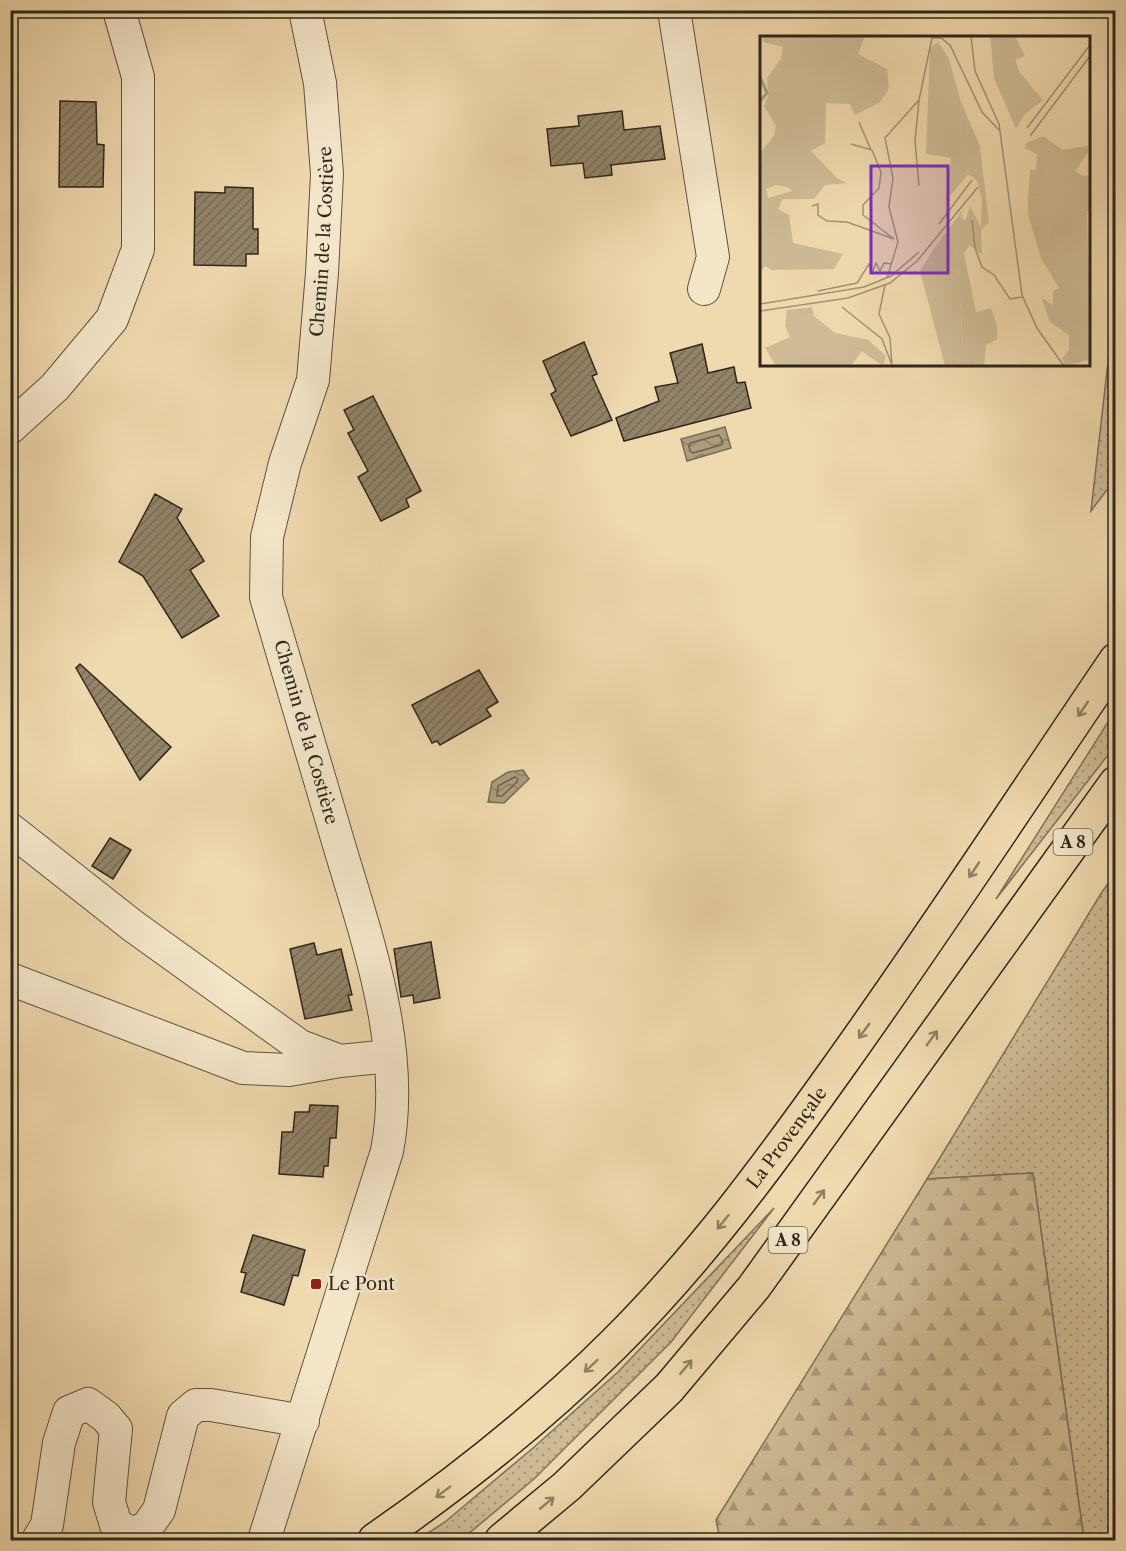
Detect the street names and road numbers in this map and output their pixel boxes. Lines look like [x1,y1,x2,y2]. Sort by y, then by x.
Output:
street label: Chemin de la Costière [306,145,338,338]
street label: Chemin de la Costière [269,637,343,827]
road number: A 8 [1054,829,1092,855]
street label: La Provençale [742,1083,832,1193]
road number: A 8 [768,1227,808,1253]

